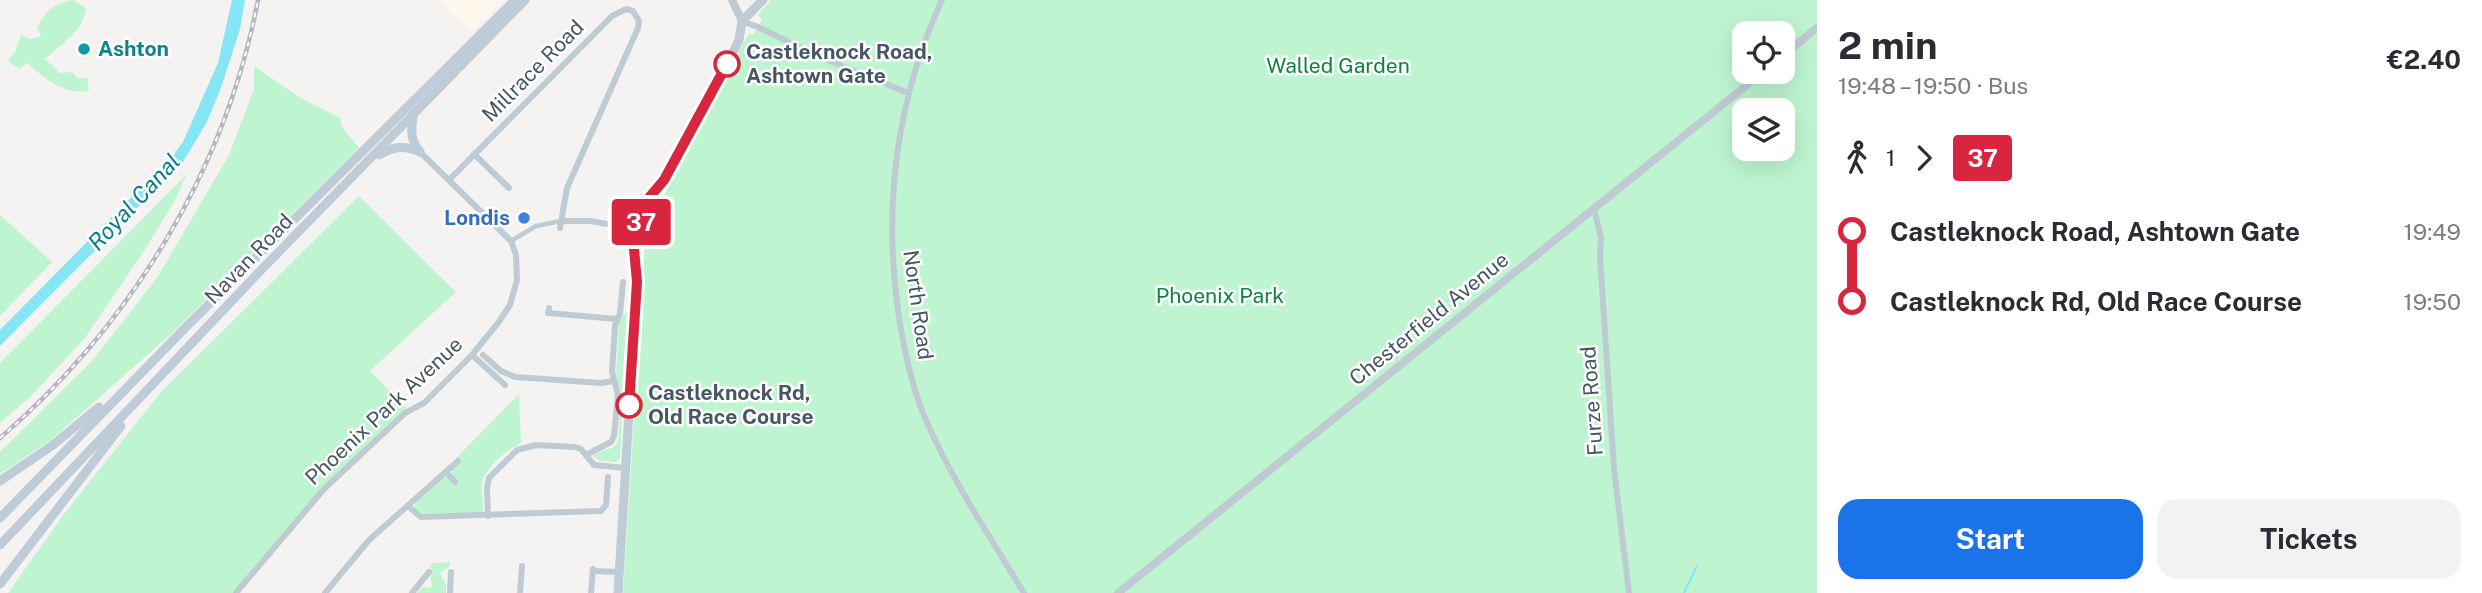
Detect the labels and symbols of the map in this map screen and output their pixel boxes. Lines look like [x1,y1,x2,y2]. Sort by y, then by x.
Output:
street label: Millrace Road [477,15,589,127]
place label: Ashton [98,36,169,61]
place label: Castleknock Road, Ashtown Gate [746,39,933,88]
marker: Ashton [76,41,92,57]
marker: Castleknock Road, Ashtown Gate [714,51,740,77]
park label: Walled Garden [1266,53,1410,78]
water label: Royal Canal [82,148,185,256]
line badge: 37 [610,199,672,245]
place label: Londis [444,205,510,230]
street label: Navan Road [199,208,298,309]
marker: Londis [516,210,532,226]
street label: Chesterfield Avenue [1344,247,1513,390]
street label: North Road [898,248,939,361]
park label: Phoenix Park [1156,283,1284,308]
street label: Phoenix Park Avenue [300,331,467,490]
street label: Furze Road [1575,346,1608,457]
place label: Castleknock Rd, Old Race Course [648,380,814,429]
marker: Castleknock Rd, Old Race Course [616,392,642,418]

